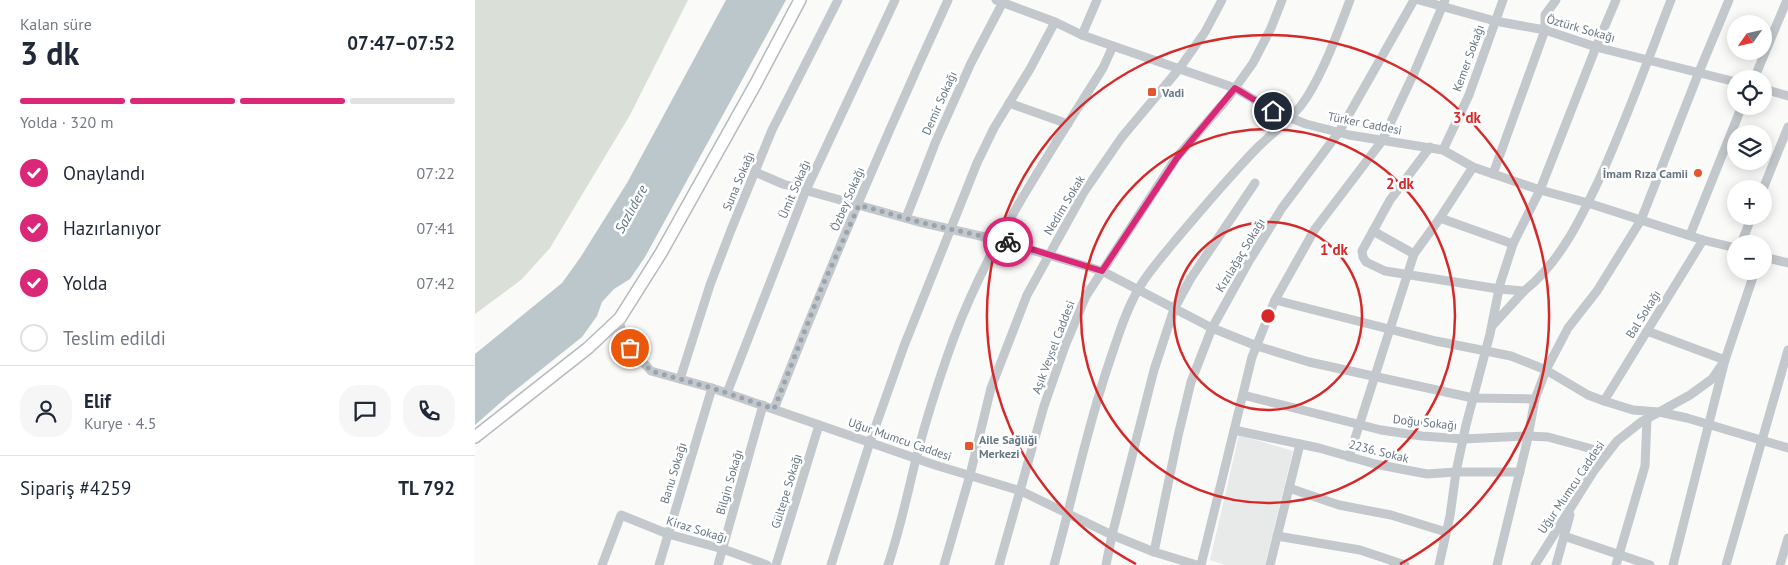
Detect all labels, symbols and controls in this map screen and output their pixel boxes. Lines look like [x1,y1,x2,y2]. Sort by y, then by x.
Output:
street label: Öztürk Sokağı [1545,11,1617,45]
text: Kalan süre [20,14,92,34]
north arrow [1727,15,1773,60]
map controls [1727,15,1772,280]
street label: Kemer Sokağı [1449,22,1487,94]
text: 07:47–07:52 [347,31,455,55]
text: 3 dk [20,32,79,74]
street label: Demir Sokağı [918,69,960,137]
button: locate [1727,70,1772,115]
place label: Vadi [1161,85,1184,100]
marker: Vadi [1146,86,1158,98]
pin [1252,90,1294,132]
icon: home [1259,97,1287,125]
street label: Türker Caddesi [1327,108,1403,138]
text: 3 dk [1453,108,1482,127]
text: Yolda · 320 m [20,112,114,132]
button: layers [1727,125,1772,170]
street label: Suna Sokağı [719,149,757,213]
street label: Ümit Sokağı [775,157,813,221]
icon: check [20,159,48,187]
text: Onaylandı [63,161,145,185]
text: 07:22 [417,163,455,183]
street label: Özbey Sokağı [827,165,867,233]
place label: İmam Rıza Camii [1603,166,1688,181]
marker: İmam Rıza Camii [1692,167,1704,179]
street label: Nedim Sokak [1040,172,1088,238]
text: 2 dk [1386,174,1415,193]
button: + [1727,180,1772,225]
water label: Sazlıdere [611,181,652,236]
icon: check [20,214,48,242]
street label: Kızılağaç Sokağı [1212,215,1268,295]
text: Hazırlanıyor [63,216,161,240]
courier [983,217,1033,267]
text: 07:41 [417,218,455,238]
icon: bike [994,228,1022,256]
button: − [1727,235,1772,280]
text: 1 dk [1320,240,1349,259]
icon: check [20,269,48,297]
text: Yolda [63,271,107,295]
text: 07:42 [417,273,455,293]
street label: Bal Sokağı [1622,287,1664,341]
street label: Aşık Veysel Caddesi [1028,298,1078,396]
centre of rings [1259,307,1277,325]
text: Teslim edildi [63,326,166,350]
pin [609,327,651,369]
icon: bag [616,334,644,362]
button: person [20,385,72,437]
button: chat [339,385,391,437]
button: phone [403,385,455,437]
text: Elif [84,389,111,413]
street label: Doğu Sokağı [1392,411,1458,433]
text: Kurye · 4.5 [84,413,156,433]
street label: Uğur Mumcu Caddesi [846,414,954,464]
place label: Aile Sağliği Merkezi [979,432,1037,461]
street label: 2236. Sokak [1347,436,1411,466]
street label: Uğur Mumcu Caddesi [1534,438,1608,536]
marker: Aile Sağliği Merkezi [963,440,975,452]
street label: Banu Sokağı [657,441,689,505]
street label: Bilgin Sokağı [713,448,745,516]
street label: Gültepe Sokağı [768,452,804,530]
text: Sipariş #4259 [20,476,131,500]
text: TL 792 [398,476,455,500]
street label: Kiraz Sokağı [665,513,729,545]

